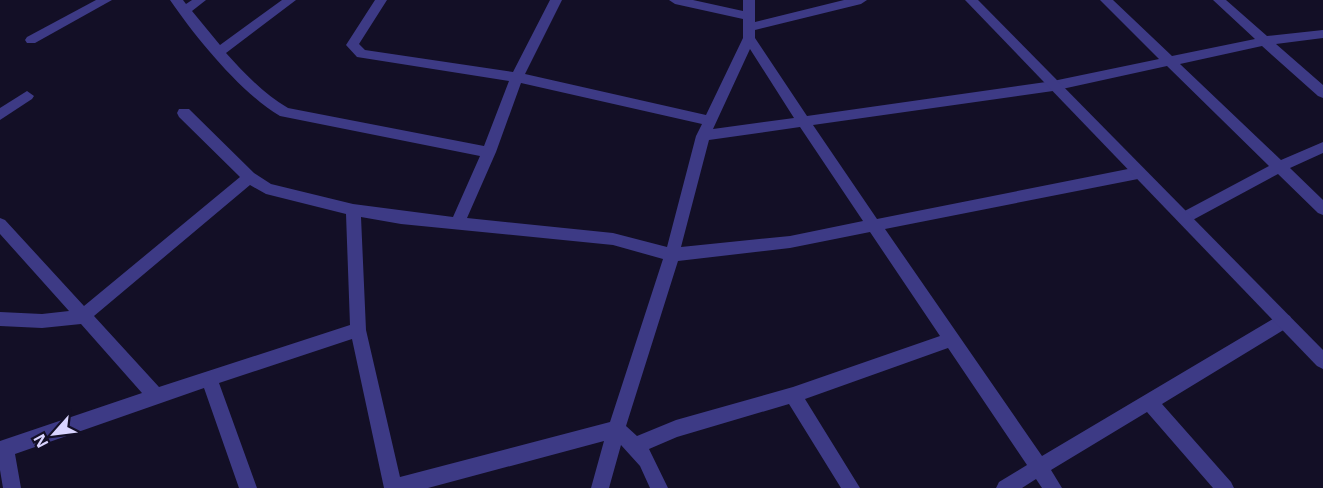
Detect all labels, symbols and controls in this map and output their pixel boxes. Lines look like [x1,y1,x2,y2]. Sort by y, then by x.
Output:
north arrow [24,404,84,464]
text: N [28,430,54,452]

